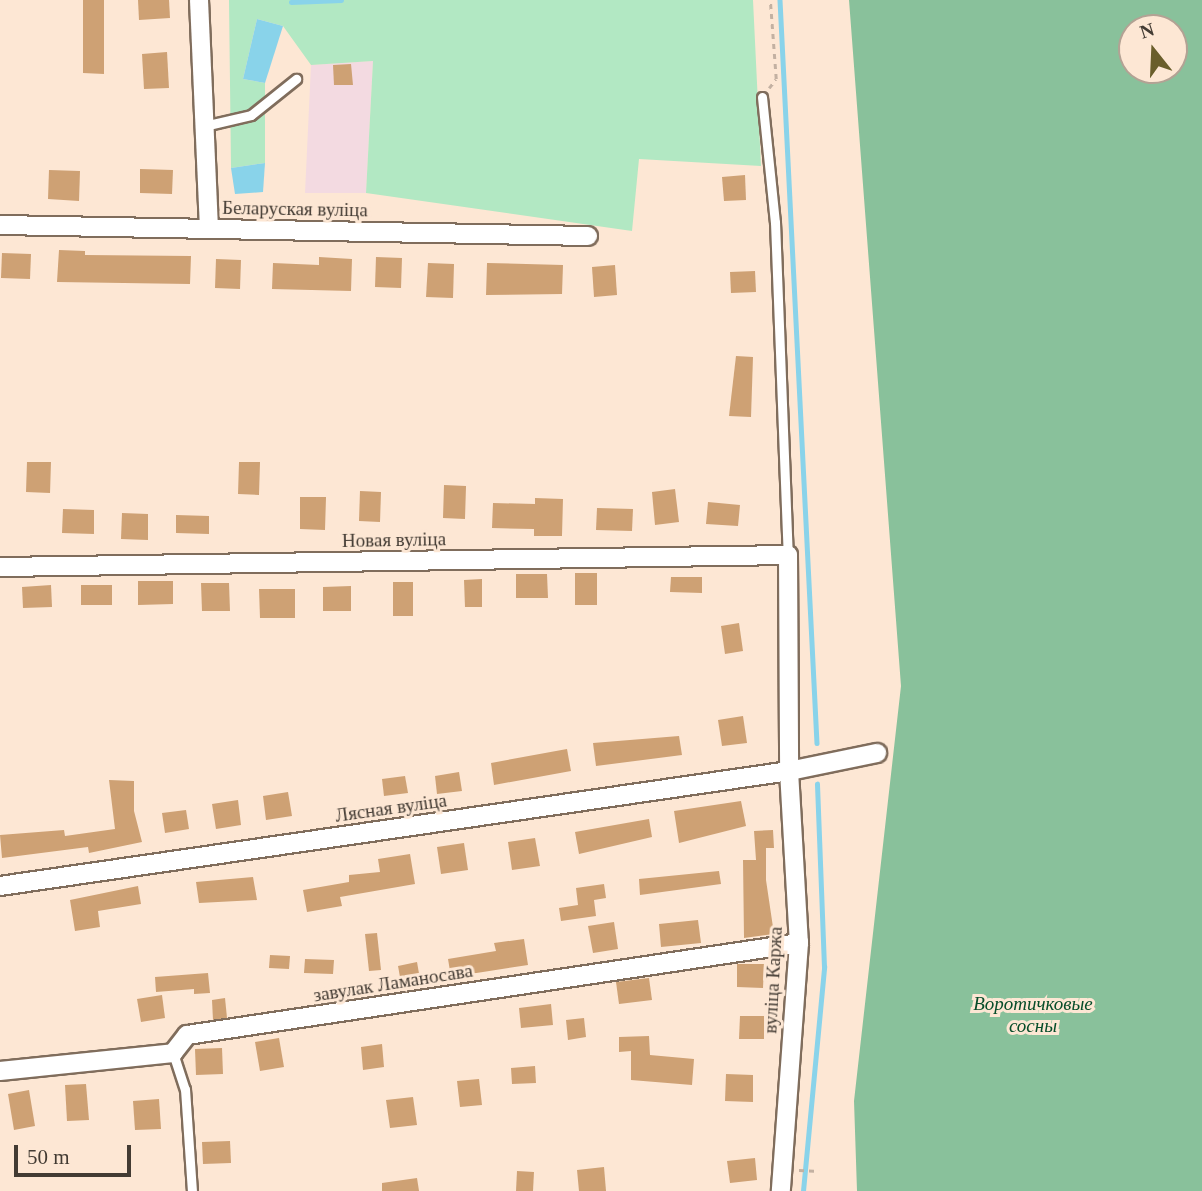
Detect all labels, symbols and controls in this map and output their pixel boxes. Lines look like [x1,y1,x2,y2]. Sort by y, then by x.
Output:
north arrow [1118,14,1188,84]
text: N [1137,18,1157,43]
street label: Беларуская вуліца [222,196,368,222]
street label: Новая вуліца [342,528,446,552]
street label: Лясная вуліца [334,789,448,827]
street label: вуліца Каржа [759,926,787,1034]
street label: завулак Ламаносава [312,959,474,1007]
park label: Воротичковые сосны [973,993,1093,1037]
scale bar [18,1132,135,1176]
text: 50 m [27,1145,70,1169]

